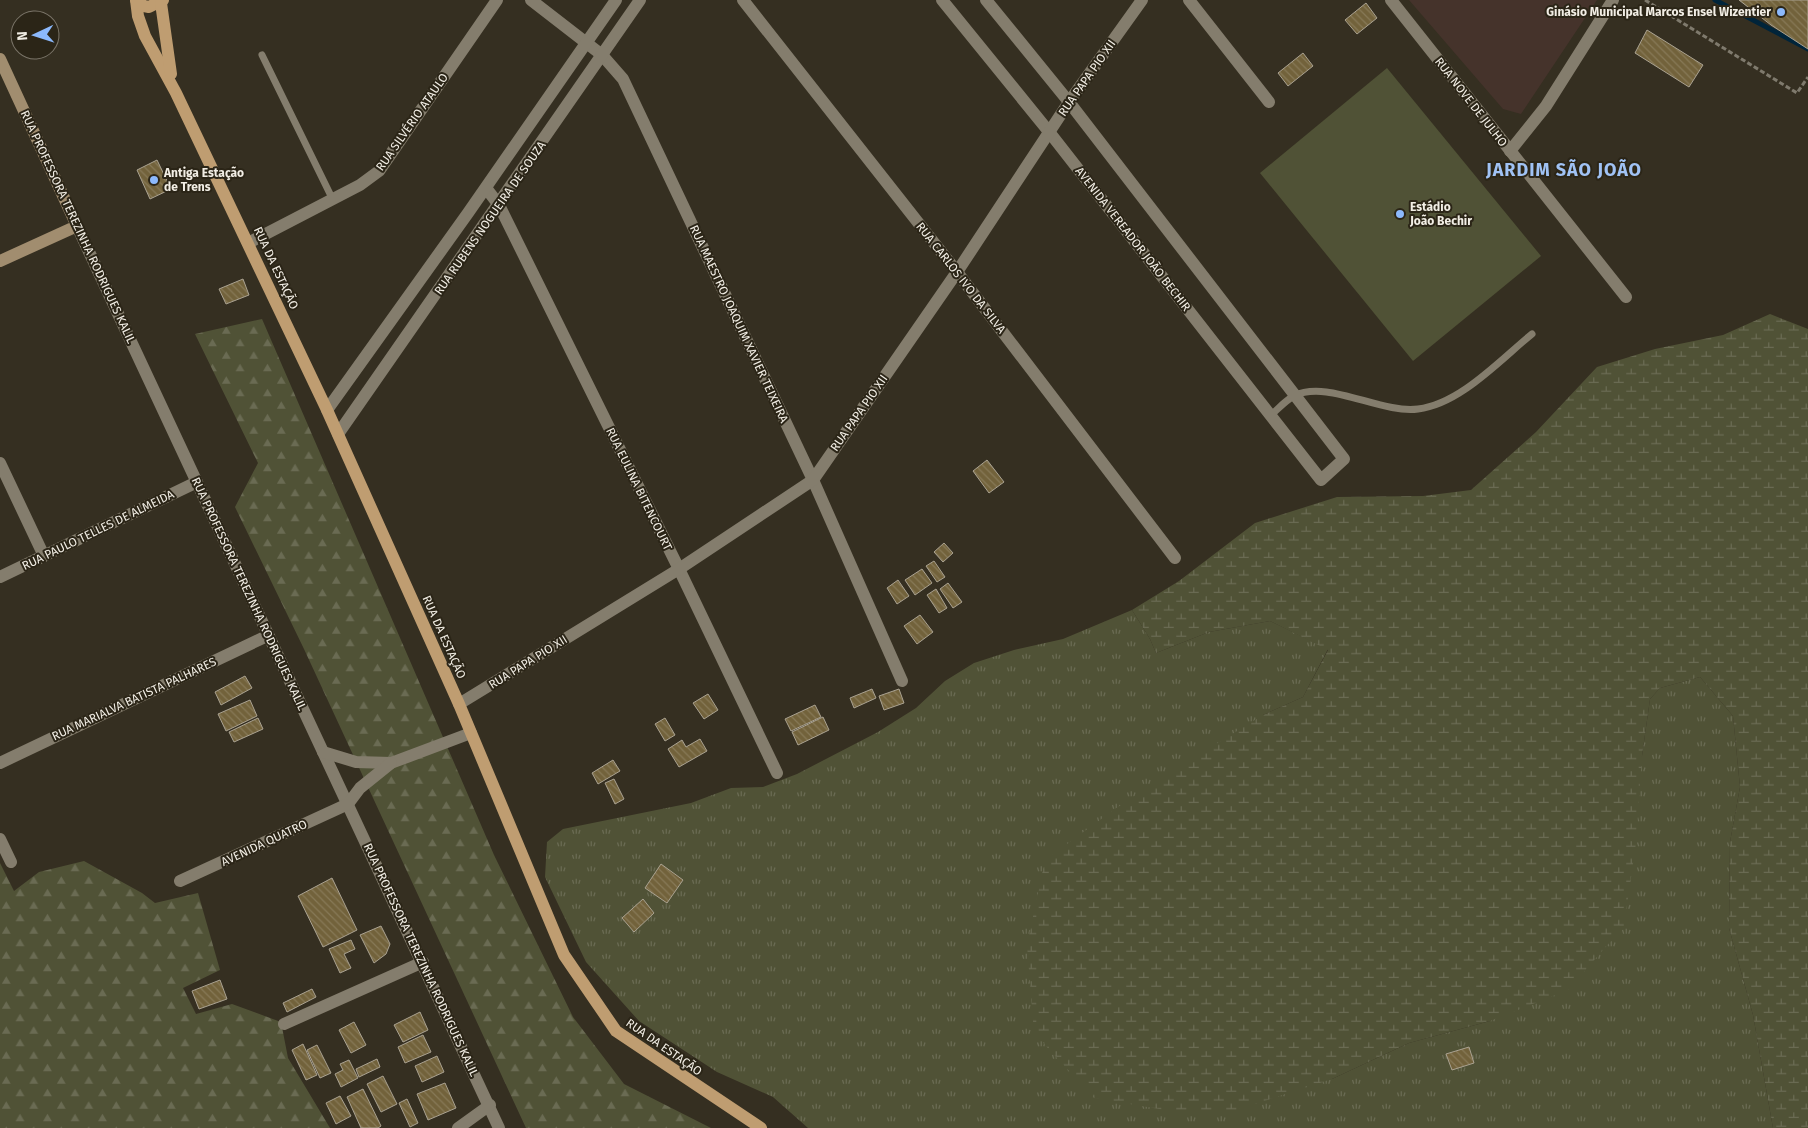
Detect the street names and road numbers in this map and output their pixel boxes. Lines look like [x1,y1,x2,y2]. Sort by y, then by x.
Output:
street label: RUA PAPA PIO XII [1055,37,1119,119]
street label: RUA NOVE DE JULHO [1432,55,1510,149]
street label: RUA SILVÉRIO ATAULO [372,70,451,173]
street label: RUA PROFESSORA TEREZINHA RODRIGUES KALIL [18,108,138,346]
street label: RUA RUBENS NOGUEIRA DE SOUZA [431,138,549,297]
street label: AVENIDA VEREADOR JOÃO BECHIR [1072,164,1194,314]
street label: RUA CARLOS IVO DA SILVA [913,220,1009,336]
street label: RUA MAESTRO JOAQUIM XAVIER TEIXEIRA [687,223,791,425]
street label: RUA DA ESTAÇÃO [251,224,302,311]
street label: RUA PAPA PIO XII [827,372,891,454]
street label: RUA EULINA BITENCOURT [603,425,675,553]
street label: RUA PROFESSORA TEREZINHA RODRIGUES KALIL [189,475,309,713]
street label: RUA PAULO TELLES DE ALMEIDA [20,487,176,573]
street label: RUA DA ESTAÇÃO [419,593,469,681]
street label: RUA PAPA PIO XII [486,632,570,692]
street label: RUA MARIALVA BATISTA PALHARES [49,654,219,743]
street label: AVENIDA QUATRO [219,817,309,869]
street label: RUA PROFESSORA TEREZINHA RODRIGUES KALIL [361,841,481,1079]
street label: RUA DA ESTAÇÃO [623,1015,705,1078]

